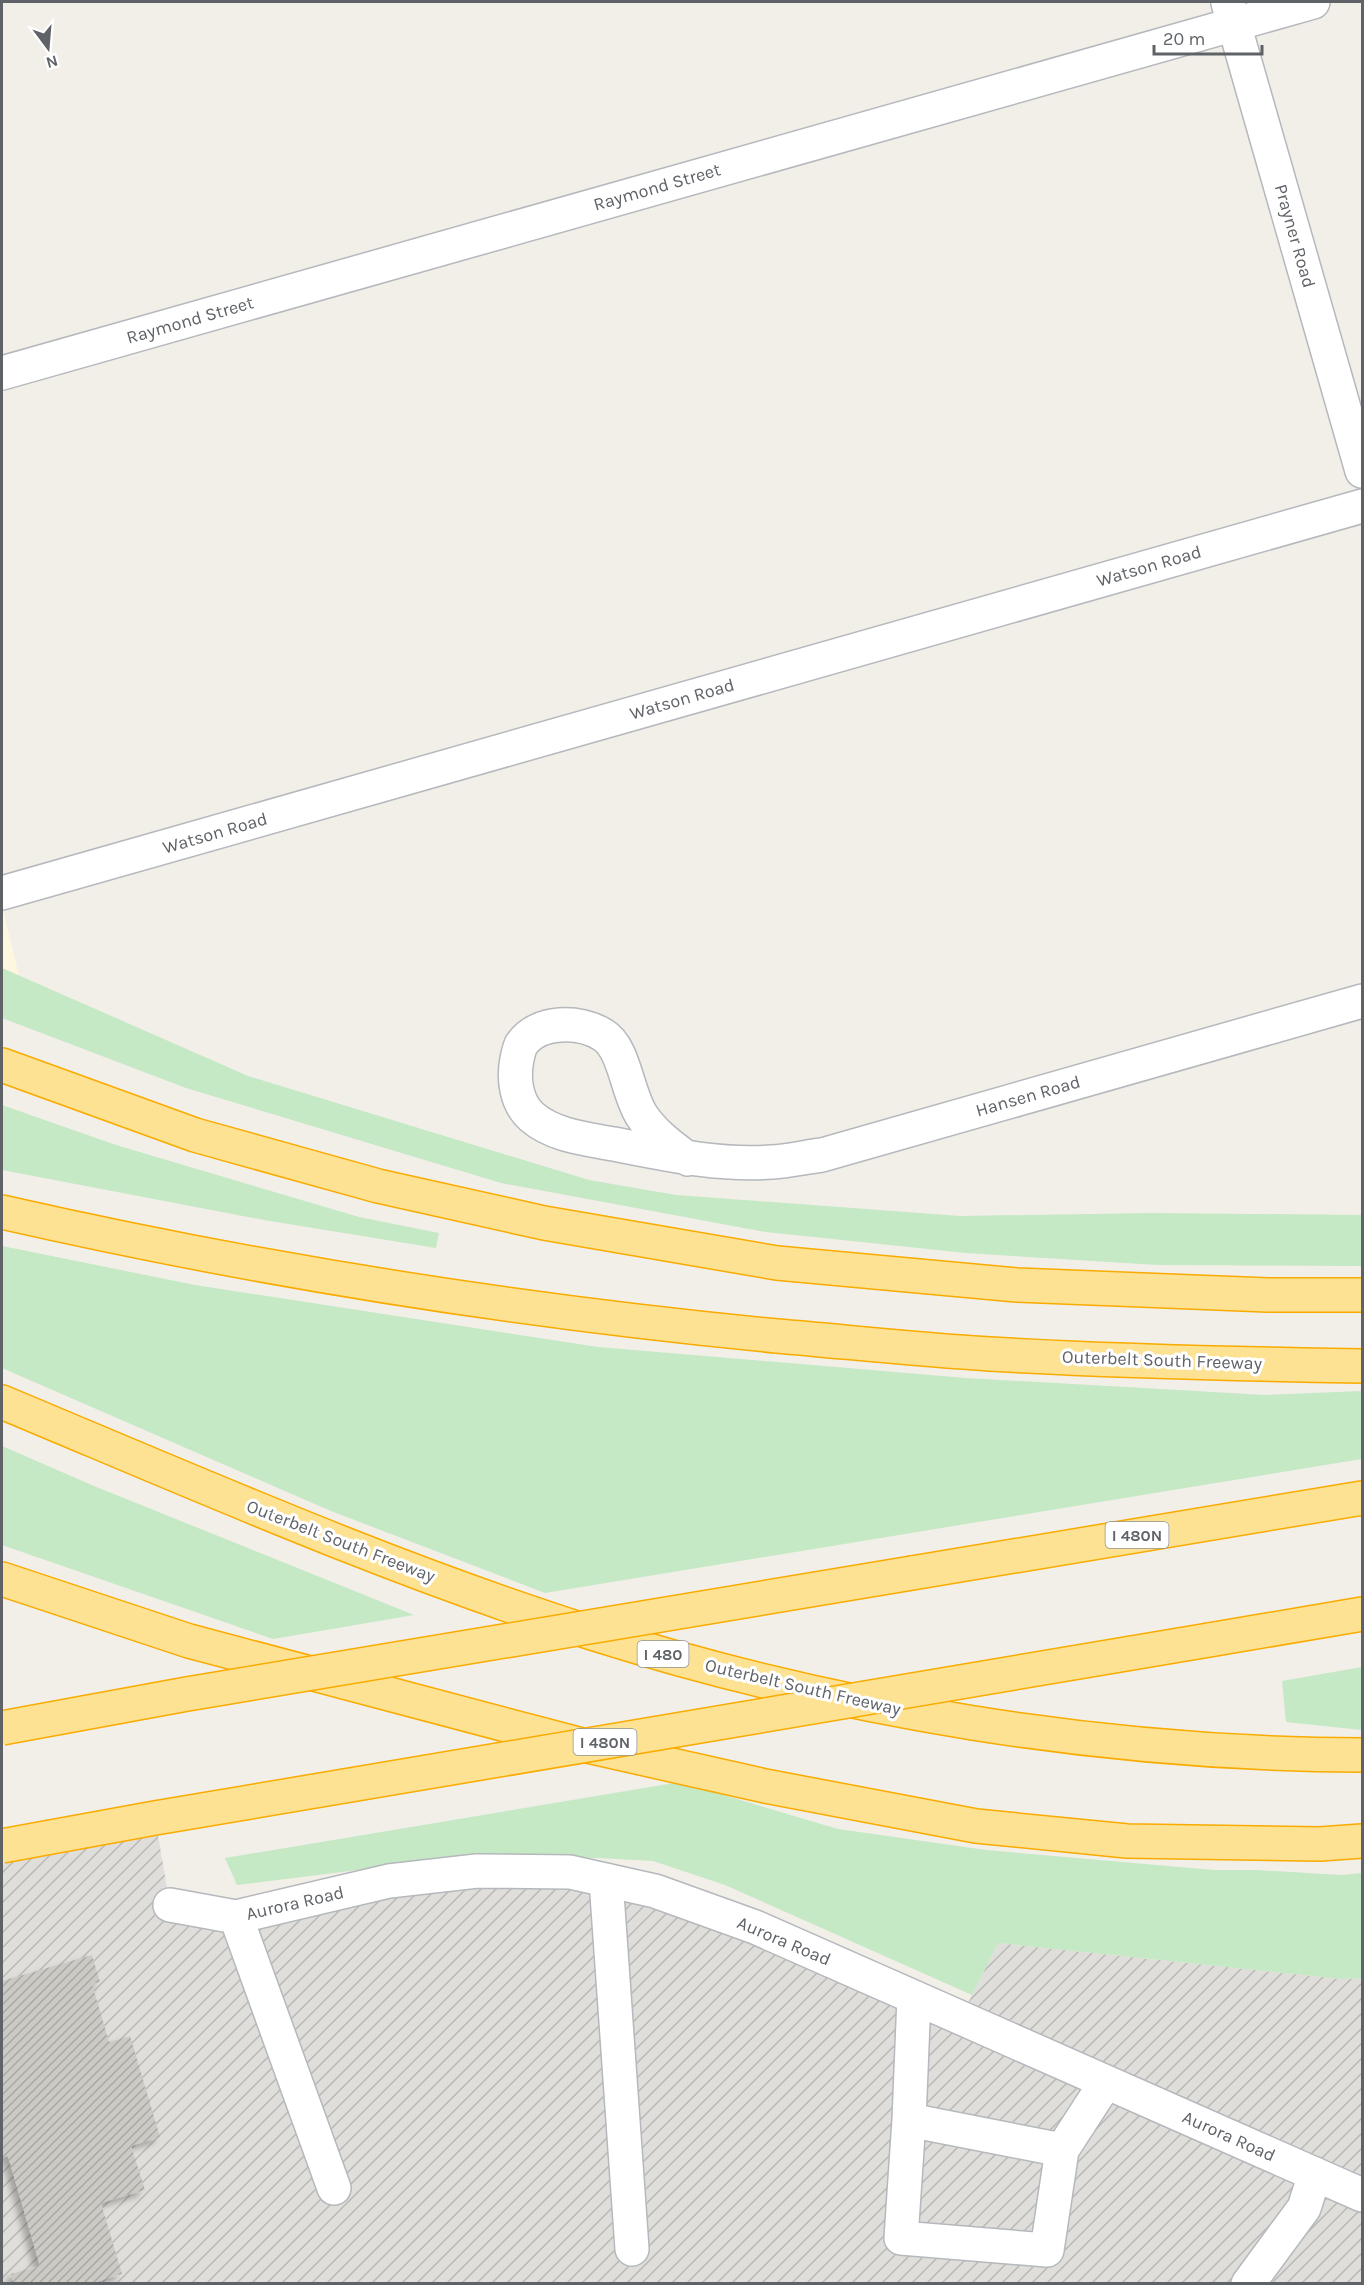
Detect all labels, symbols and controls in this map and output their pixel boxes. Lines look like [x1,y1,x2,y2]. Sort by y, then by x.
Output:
north arrow [18,18,78,78]
scale bar [1154,18,1262,56]
text: 20 m [1163,28,1205,50]
text: N [44,51,60,73]
street label: Raymond Street [591,158,723,216]
street label: Prayner Road [1270,181,1320,291]
street label: Raymond Street [124,291,256,349]
street label: Watson Road [1094,541,1204,591]
street label: Watson Road [627,674,737,724]
street label: Watson Road [160,808,270,858]
street label: Hansen Road [973,1071,1083,1121]
street label: Outerbelt South Freeway [1062,1346,1263,1375]
street label: Outerbelt South Freeway [244,1495,439,1587]
road number: I 480N [1106,1522,1168,1548]
road number: I 480 [638,1641,688,1667]
street label: Outerbelt South Freeway [703,1654,904,1720]
road number: I 480N [574,1729,636,1755]
street label: Aurora Road [244,1881,346,1925]
street label: Aurora Road [734,1911,834,1971]
street label: Aurora Road [1179,2106,1279,2166]

